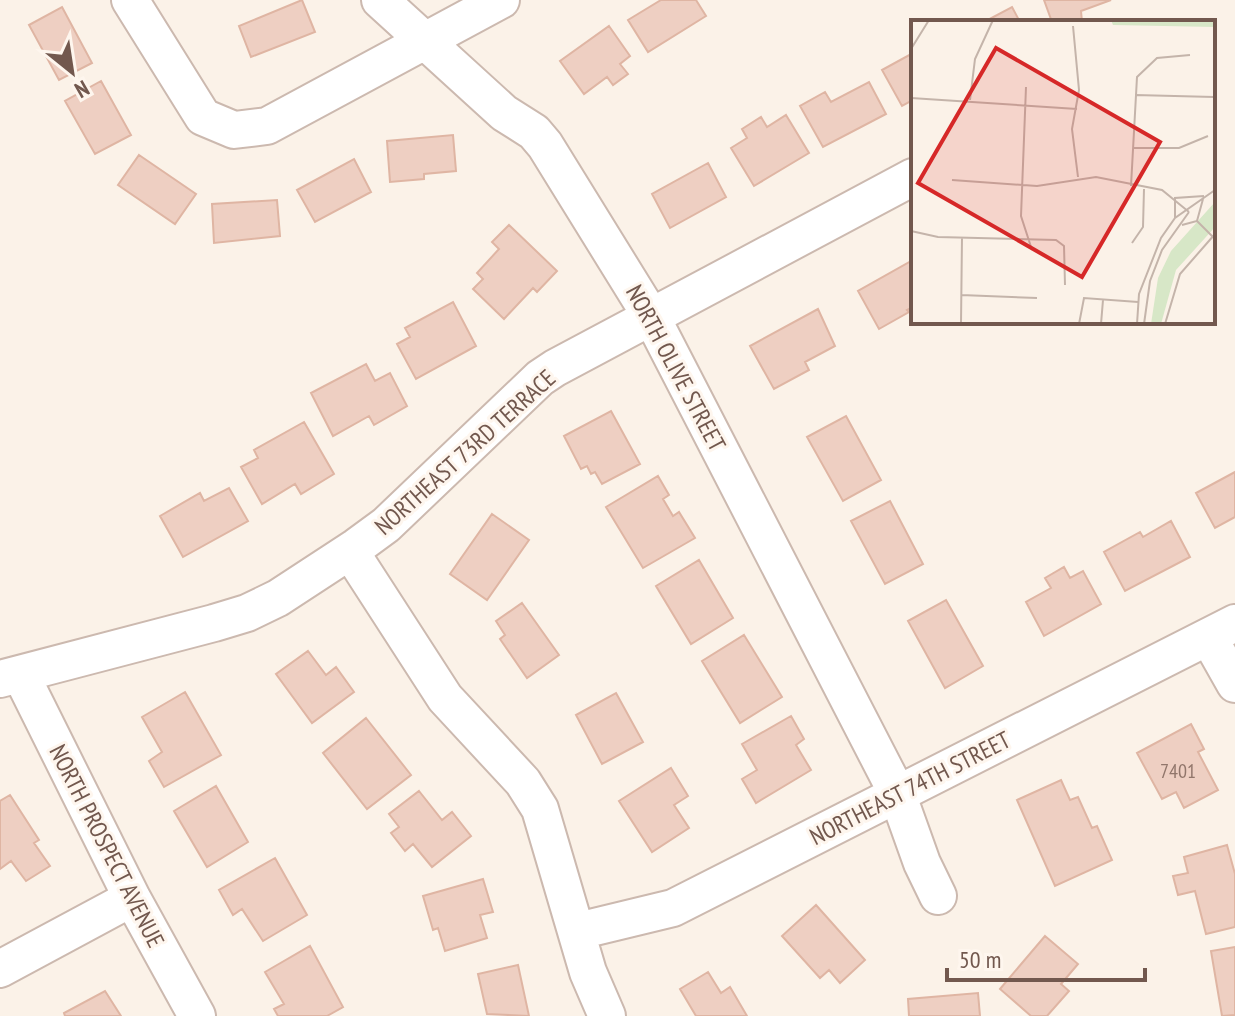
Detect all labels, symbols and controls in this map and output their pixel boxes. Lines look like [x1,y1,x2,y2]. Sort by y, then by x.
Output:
inset map [911,20,1215,324]
north arrow [32,32,112,112]
text: N [70,74,94,104]
street label: NORTH OLIVE STREET [619,279,733,457]
street label: NORTHEAST 73RD TERRACE [368,363,562,541]
street label: NORTHEAST 74TH STREET [804,724,1016,852]
street label: NORTH PROSPECT AVENUE [42,739,172,953]
house number: 7401 [1160,758,1196,784]
scale bar [947,932,1145,982]
text: 50 m [959,944,1001,975]

